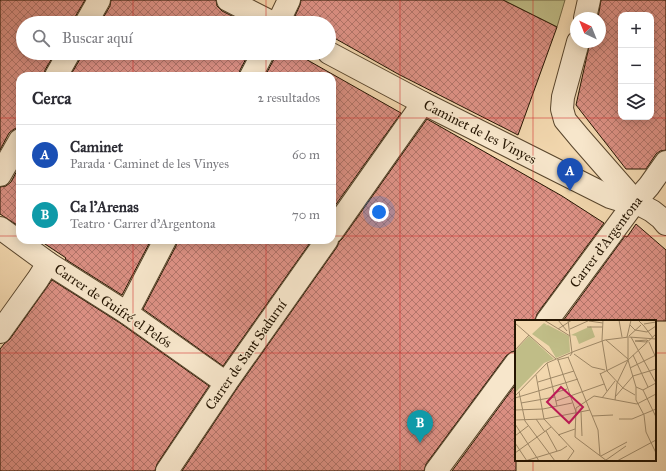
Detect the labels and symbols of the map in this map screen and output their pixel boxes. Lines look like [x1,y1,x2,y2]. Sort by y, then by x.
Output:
north arrow [570,12,606,48]
street label: Caminet de les Vinyes [421,96,539,168]
pin: A [557,158,583,191]
street label: Carrer d'Argentona [566,193,646,291]
your location [369,202,389,222]
street label: Carrer de Guifré el Pelós [51,260,175,352]
street label: Carrer de Sant Sadurní [202,296,291,413]
inset map [515,320,656,461]
pin: B [407,410,433,443]

